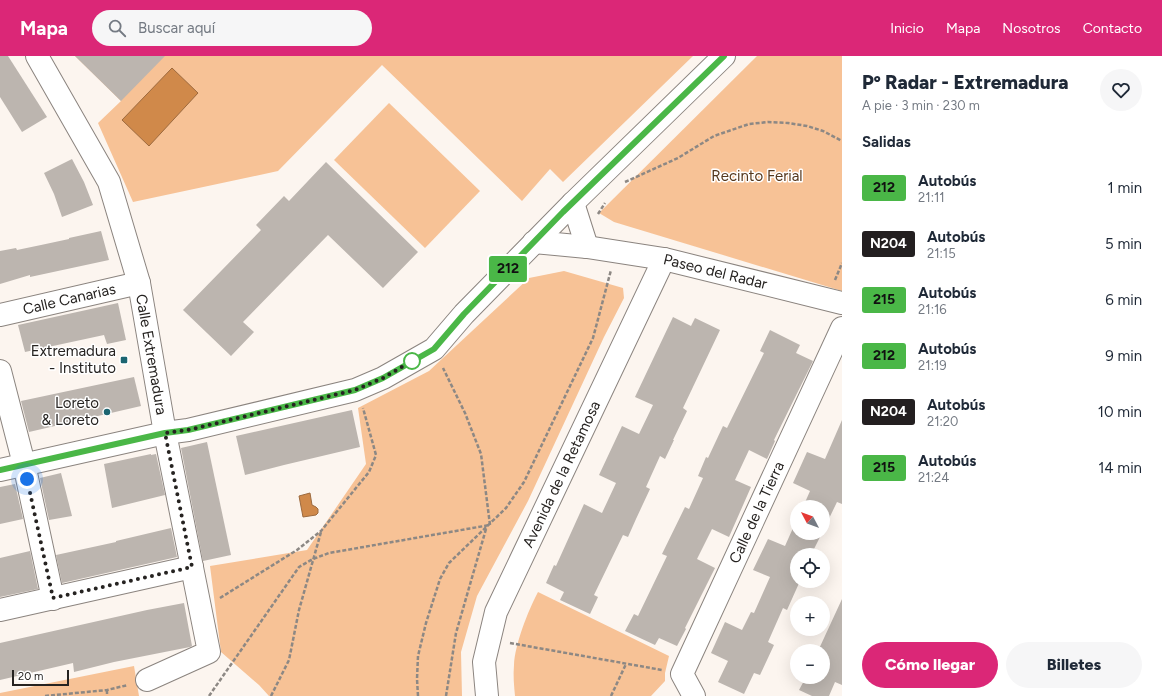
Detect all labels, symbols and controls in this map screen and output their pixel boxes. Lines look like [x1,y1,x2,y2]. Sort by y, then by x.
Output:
search box [92,10,372,46]
text: Mapa [20,17,68,40]
icon: search [106,17,128,39]
text: Buscar aquí [138,19,215,37]
text: Inicio [890,20,924,37]
text: Mapa [946,20,980,37]
text: Nosotros [1002,20,1061,37]
text: Contacto [1083,20,1142,37]
button: heart [1100,69,1142,111]
text: Pº Radar - Extremadura [862,71,1068,94]
text: A pie · 3 min · 230 m [862,98,980,113]
text: Salidas [862,133,911,151]
park label: Recinto Ferial [711,167,803,185]
text: Autobús [918,172,976,190]
text: 212 [873,179,895,196]
text: 1 min [1107,179,1142,197]
text: 21:11 [918,190,945,205]
text: Autobús [927,228,985,246]
text: N204 [870,235,907,252]
text: 5 min [1105,235,1142,253]
text: 21:15 [927,246,956,261]
street label: Paseo del Radar [661,250,769,293]
line badge: 212 [485,256,531,282]
text: 212 [497,260,519,277]
street label: Calle Canarias [21,280,117,318]
text: Autobús [918,284,976,302]
text: 215 [873,291,895,308]
text: 6 min [1105,291,1142,309]
street label: Calle Extremadura [132,293,171,416]
text: 21:16 [918,302,947,317]
text: Autobús [918,340,976,358]
place label: Extremadura - Instituto [31,342,116,377]
text: 212 [873,347,895,364]
text: 9 min [1105,347,1142,365]
unlabelled marker [403,352,421,370]
marker: Extremadura - Instituto [119,355,129,365]
text: 21:19 [918,358,947,373]
place label: Loreto & Loreto [42,394,99,429]
text: Autobús [927,396,985,414]
street label: Avenida de la Retamosa [519,398,604,551]
text: N204 [870,403,907,420]
text: 10 min [1098,403,1142,421]
marker: Loreto & Loreto [102,407,112,417]
text: 21:20 [927,414,958,429]
text: Autobús [918,452,976,470]
street label: Calle de la Tierra [725,459,788,566]
text: 215 [873,459,895,476]
text: 14 min [1098,459,1142,477]
your location [17,469,37,489]
text: 21:24 [918,470,949,485]
north arrow [790,500,830,540]
map controls [790,500,830,684]
button: locate [790,548,830,588]
button: + [790,596,830,636]
button: Cómo llegar [862,642,998,688]
button: Billetes [1006,642,1142,688]
button: − [790,644,830,684]
scale bar [12,668,69,687]
text: 20 m [18,670,43,683]

